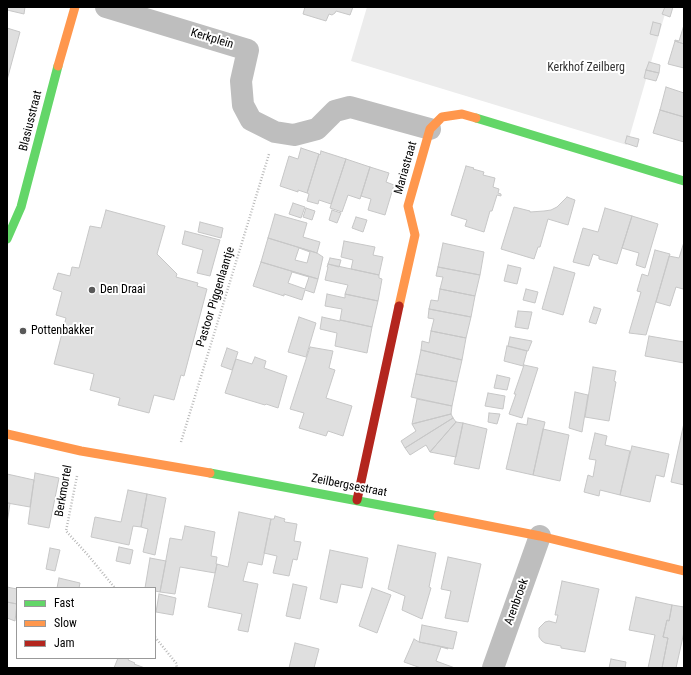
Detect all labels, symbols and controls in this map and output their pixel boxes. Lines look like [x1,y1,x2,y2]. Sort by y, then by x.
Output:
street label: Kerkplein [189,26,235,52]
park label: Kerkhof Zeilberg [547,61,625,75]
street label: Blasiusstraat [17,89,45,153]
street label: Mariastraat [392,140,420,196]
street label: Pastoor Piggenlaantje [194,245,238,349]
place label: Den Draai [100,283,146,297]
marker: Den Draai [87,285,97,295]
place label: Pottenbakker [31,324,94,338]
marker: Pottenbakker [18,326,28,336]
street label: Berkmortel [52,464,76,518]
street label: Zeilbergsestraat [310,472,388,500]
street label: Arenbroek [502,577,532,627]
legend [16,587,156,659]
text: Fast [54,596,74,610]
text: Slow [54,616,77,630]
text: Jam [54,636,75,650]

